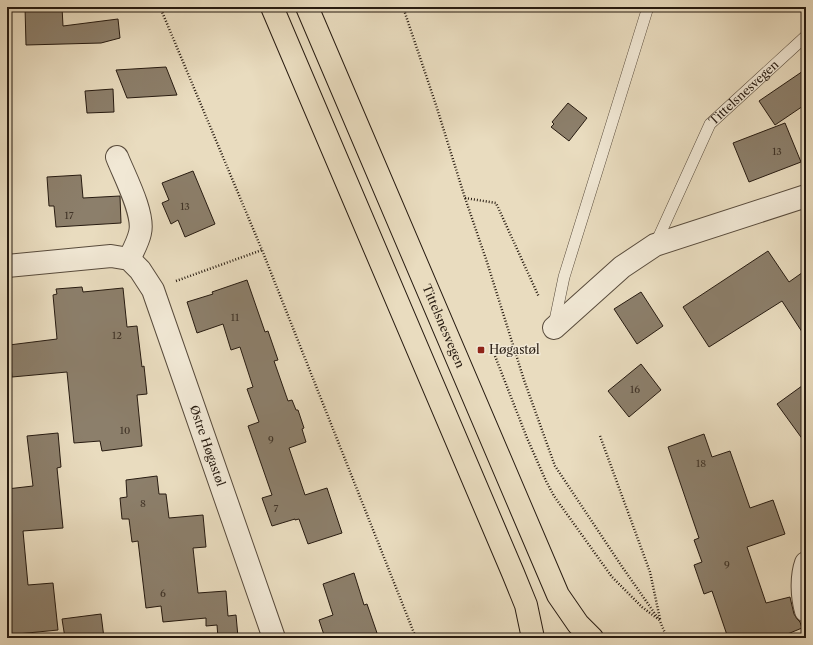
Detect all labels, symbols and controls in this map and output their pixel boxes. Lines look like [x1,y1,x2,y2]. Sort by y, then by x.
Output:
street label: Tittelsnesvegen [706,56,782,128]
house number: 13 [772,145,782,158]
house number: 13 [180,200,190,213]
house number: 17 [64,209,74,222]
street label: Tittelsnesvegen [419,282,468,370]
house number: 11 [231,311,240,324]
house number: 12 [112,329,122,342]
place label: Høgastøl [489,342,540,357]
marker: Høgastøl [476,345,486,355]
house number: 16 [630,383,640,396]
street label: Østre Høgastøl [187,403,229,489]
house number: 10 [120,424,130,437]
house number: 9 [268,433,274,446]
house number: 18 [696,457,706,470]
house number: 8 [140,497,146,510]
house number: 7 [274,502,279,515]
house number: 9 [724,558,730,571]
house number: 6 [160,587,166,600]

